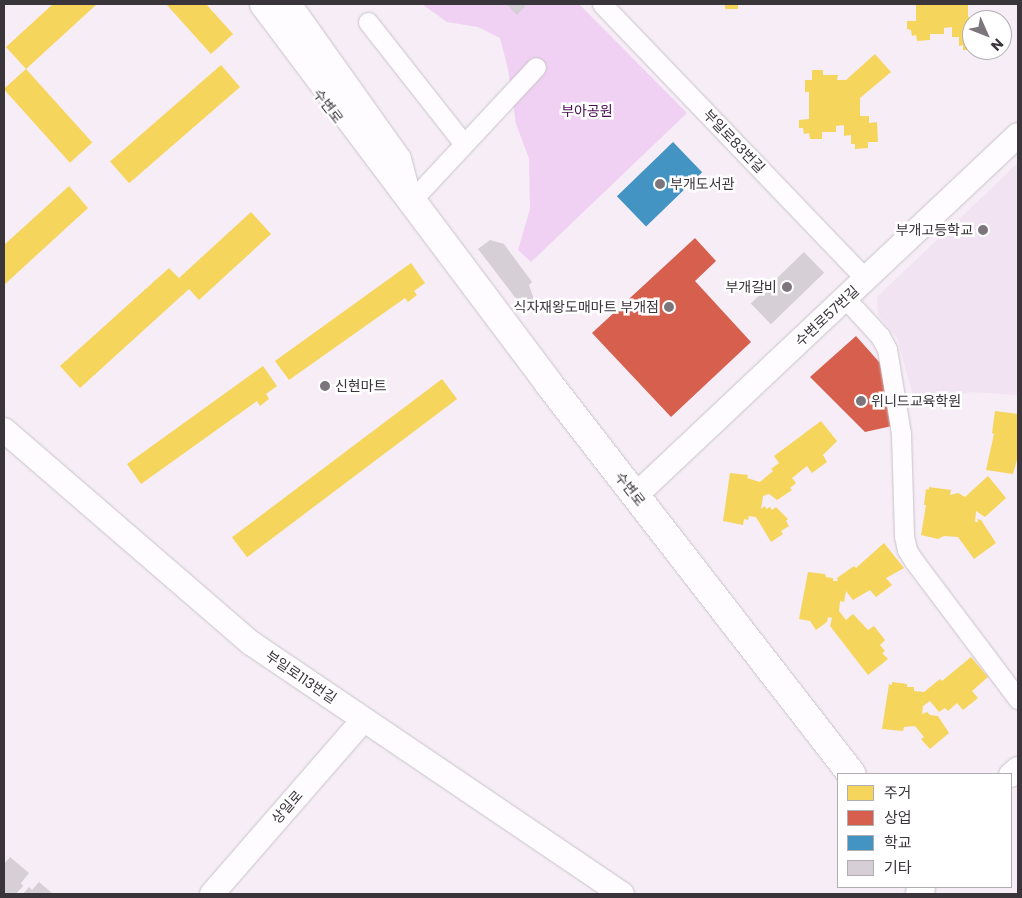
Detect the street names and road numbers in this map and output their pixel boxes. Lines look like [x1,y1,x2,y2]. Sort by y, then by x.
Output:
street label: 수변로 [310,86,346,126]
street label: 부일로83번길 [700,106,768,176]
street label: 수변로57번길 [792,282,862,350]
street label: 수변로 [611,469,649,509]
street label: 부일로113번길 [262,647,340,707]
street label: 상일로 [268,787,306,827]

